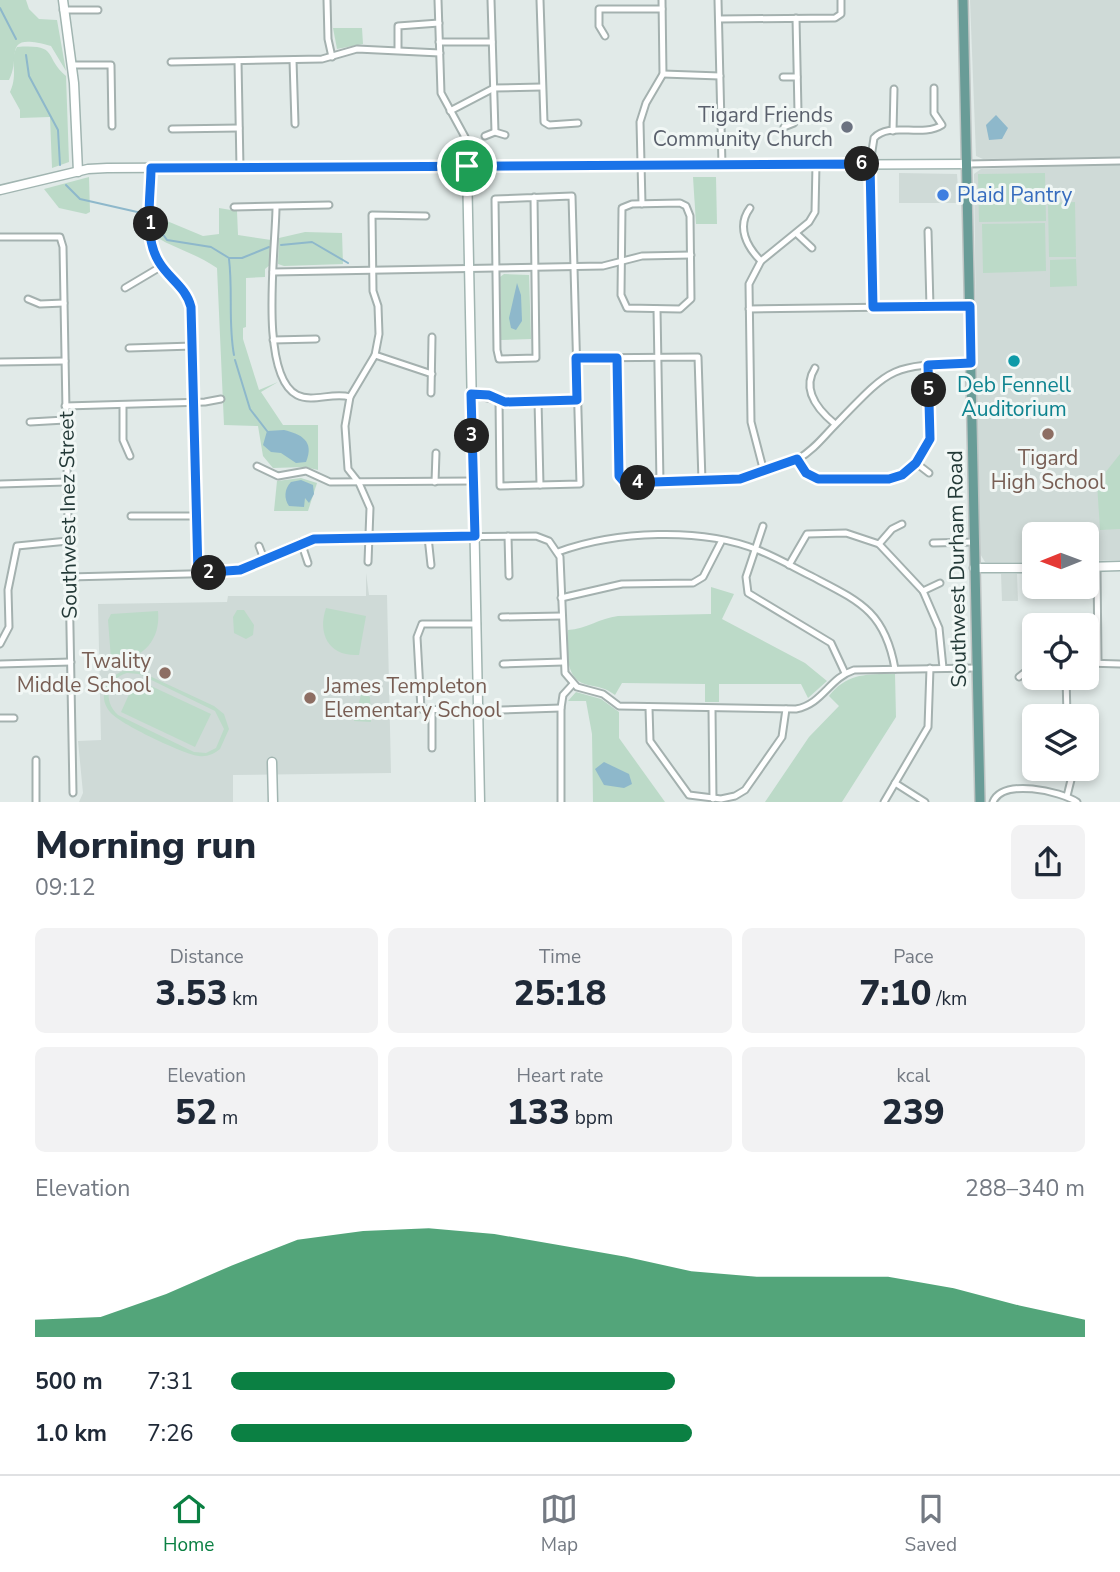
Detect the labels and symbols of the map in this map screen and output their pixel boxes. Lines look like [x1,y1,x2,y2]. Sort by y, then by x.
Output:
place label: Tigard Friends Community Church [653,101,833,153]
marker: Tigard Friends Community Church [839,119,855,135]
pin [437,136,497,196]
pin: 6 [844,146,880,182]
place label: Plaid Pantry [957,181,1072,209]
marker: Plaid Pantry [935,187,951,203]
pin: 1 [134,206,168,242]
marker: Deb Fennell Auditorium [1006,353,1022,369]
place label: Deb Fennell Auditorium [957,371,1072,423]
pin: 5 [912,372,946,408]
street label: Southwest Inez Street [52,410,84,619]
pin: 3 [454,418,490,453]
marker: Tigard High School [1040,426,1056,442]
place label: Tigard High School [991,444,1106,496]
street label: Southwest Durham Road [941,450,973,688]
pin: 4 [620,466,656,500]
north arrow [1022,522,1099,598]
pin: 2 [192,556,227,590]
place label: Twality Middle School [17,647,152,699]
marker: Twality Middle School [157,665,173,681]
place label: James Templeton Elementary School [323,672,502,724]
marker: James Templeton Elementary School [302,690,318,706]

